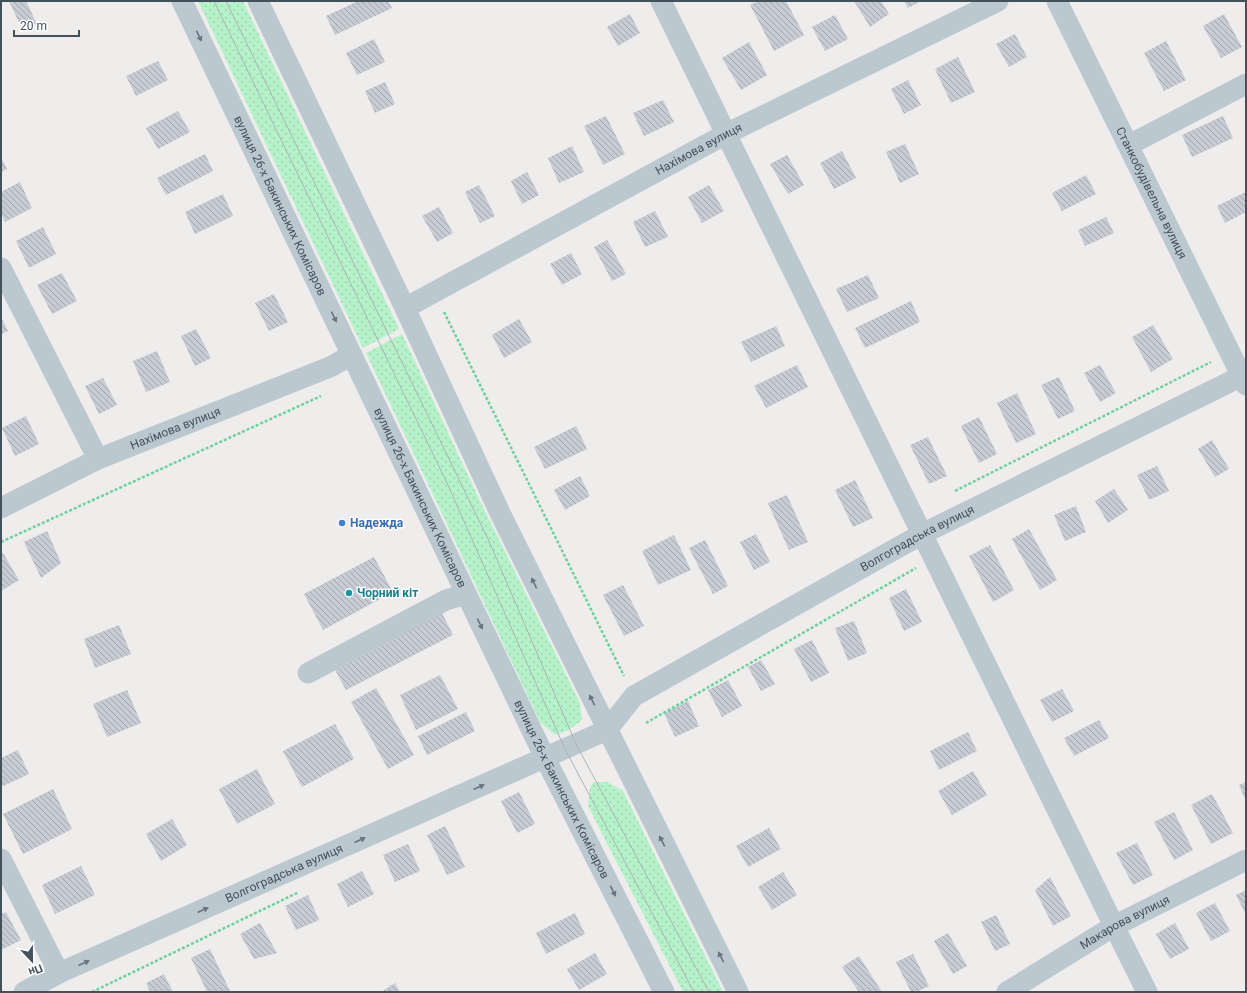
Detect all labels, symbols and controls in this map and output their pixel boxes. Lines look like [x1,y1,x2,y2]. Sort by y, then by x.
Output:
scale bar [14,12,79,38]
text: 20 m [20,19,47,33]
one-way arrow [196,30,202,42]
street label: вулиця 26-х Бакинських Комісаров [231,113,329,298]
street label: Нахімова вулиця [653,120,744,178]
street label: Станкобудівельна вулиця [1113,125,1190,261]
one-way arrow [331,312,337,323]
street label: Нахімова вулиця [128,404,223,452]
street label: вулиця 26-х Бакинських Комісаров [371,406,469,590]
street label: Волгоградська вулиця [858,502,977,574]
place label: Надежда [350,516,404,530]
marker: Надежда [337,518,347,528]
one-way arrow [531,577,537,589]
place label: Чорний кіт [357,586,418,600]
marker: Чорний кіт [344,588,354,598]
one-way arrow [477,619,483,630]
one-way arrow [589,694,595,705]
street label: вулиця 26-х Бакинських Комісаров [511,698,612,881]
one-way arrow [473,784,485,790]
one-way arrow [659,835,666,847]
one-way arrow [354,837,365,843]
street label: Волгоградська вулиця [223,841,345,905]
one-way arrow [610,885,616,897]
street label: Макарова вулиця [1077,892,1172,952]
one-way arrow [197,907,208,913]
north arrow [12,941,52,981]
one-way arrow [718,951,724,963]
one-way arrow [78,959,90,965]
text: Пн [27,961,44,978]

